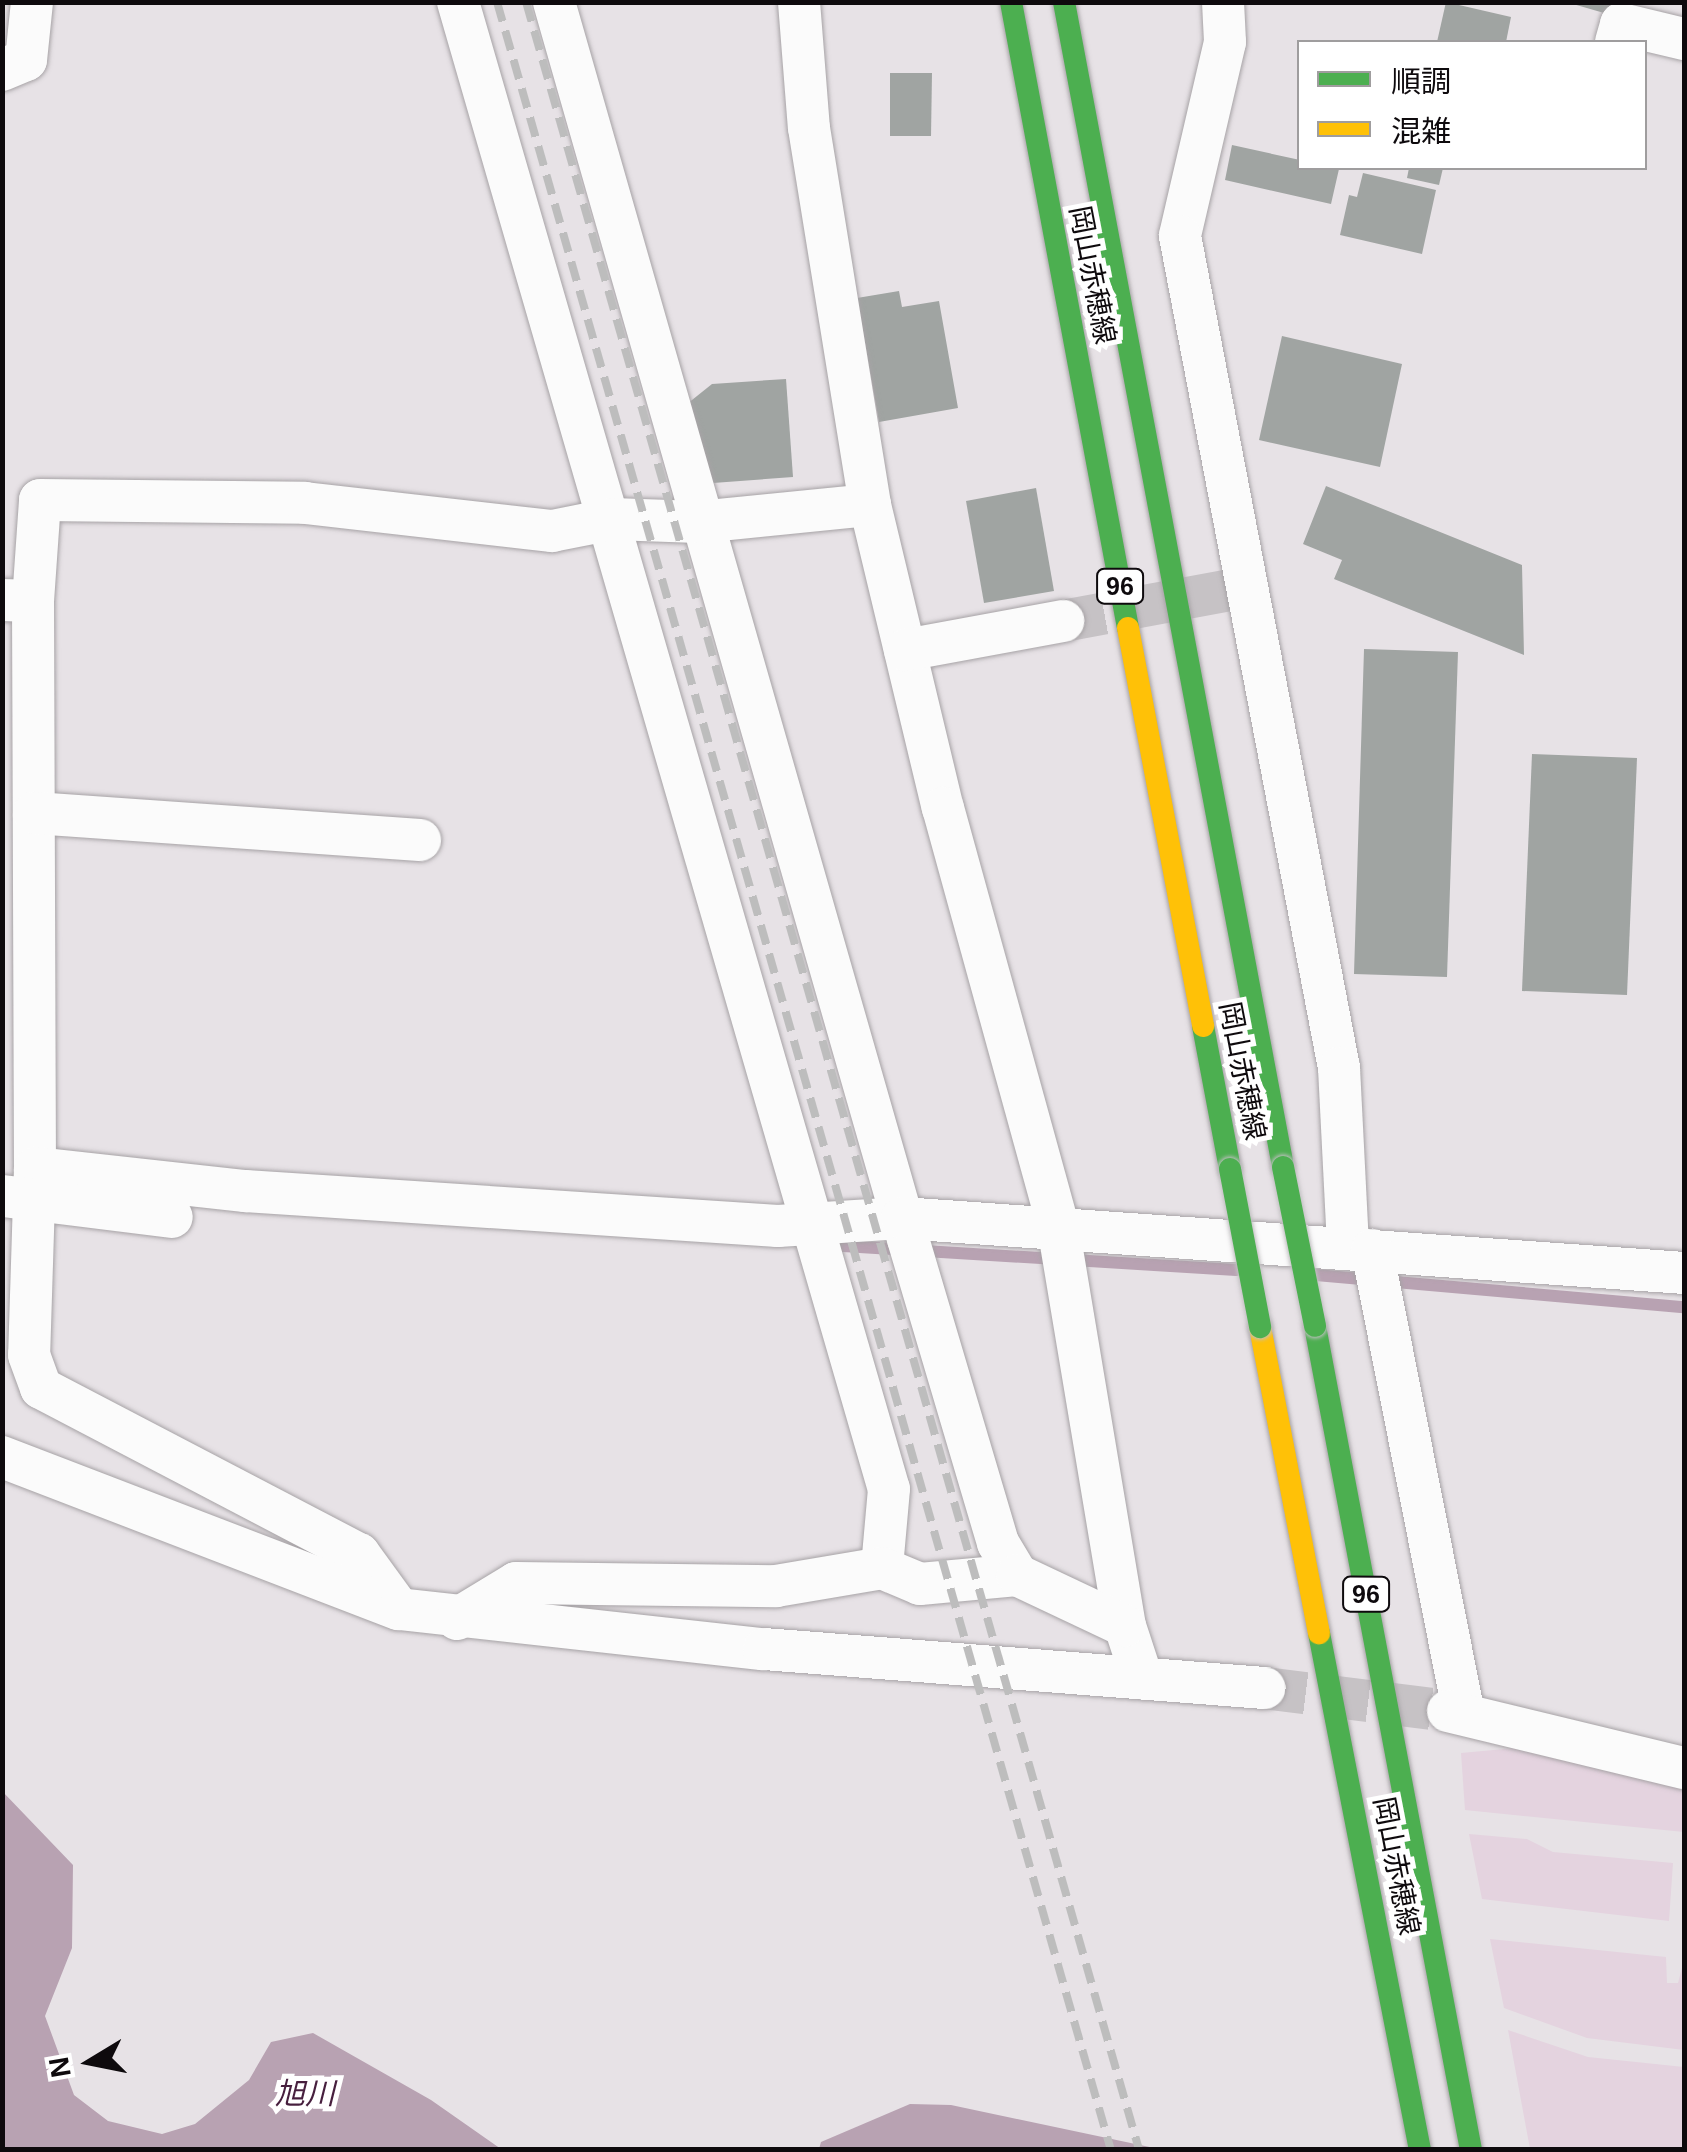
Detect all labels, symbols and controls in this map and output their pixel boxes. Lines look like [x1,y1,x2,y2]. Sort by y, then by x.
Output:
legend [1297,40,1647,170]
text: 順調 [1391,65,1451,98]
text: 混雑 [1391,115,1451,148]
street label: 岡山赤穂線 [1062,203,1122,347]
road number: 96 [1095,566,1145,606]
street label: 岡山赤穂線 [1212,999,1272,1143]
road number: 96 [1341,1574,1391,1614]
street label: 岡山赤穂線 [1366,1794,1426,1938]
north arrow [40,2012,140,2112]
text: N [43,2055,77,2080]
water label: 旭川 [275,2076,335,2112]

